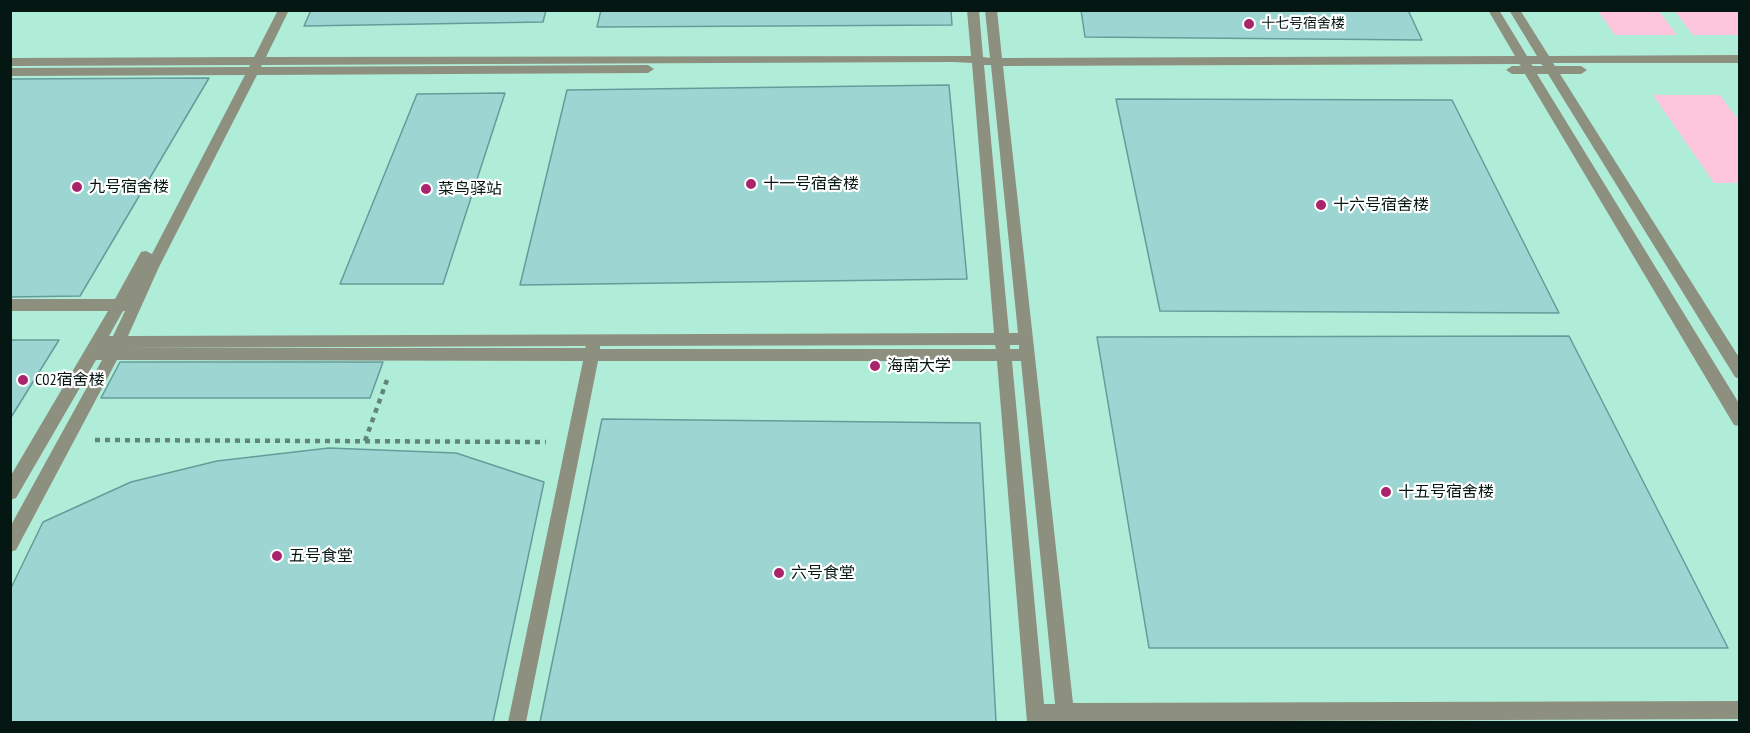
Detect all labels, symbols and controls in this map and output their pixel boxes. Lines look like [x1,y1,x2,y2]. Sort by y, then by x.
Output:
place label: 十七号宿舍楼 [1261,16,1345,32]
marker: 十七号宿舍楼 [1242,17,1256,31]
place label: 十一号宿舍楼 [763,174,859,194]
place label: 九号宿舍楼 [89,177,169,197]
marker: 十一号宿舍楼 [744,177,758,191]
place label: 菜鸟驿站 [438,179,502,199]
marker: 九号宿舍楼 [70,180,84,194]
marker: 菜鸟驿站 [419,182,433,196]
place label: 十六号宿舍楼 [1333,195,1429,215]
marker: 十六号宿舍楼 [1314,198,1328,212]
place label: 海南大学 [887,356,951,376]
marker: 海南大学 [868,359,882,373]
place label: C02宿舍楼 [35,370,105,390]
marker: C02宿舍楼 [16,373,30,387]
place label: 十五号宿舍楼 [1398,482,1494,502]
marker: 十五号宿舍楼 [1379,485,1393,499]
place label: 五号食堂 [289,546,353,566]
marker: 五号食堂 [270,549,284,563]
place label: 六号食堂 [791,563,855,583]
marker: 六号食堂 [772,566,786,580]

